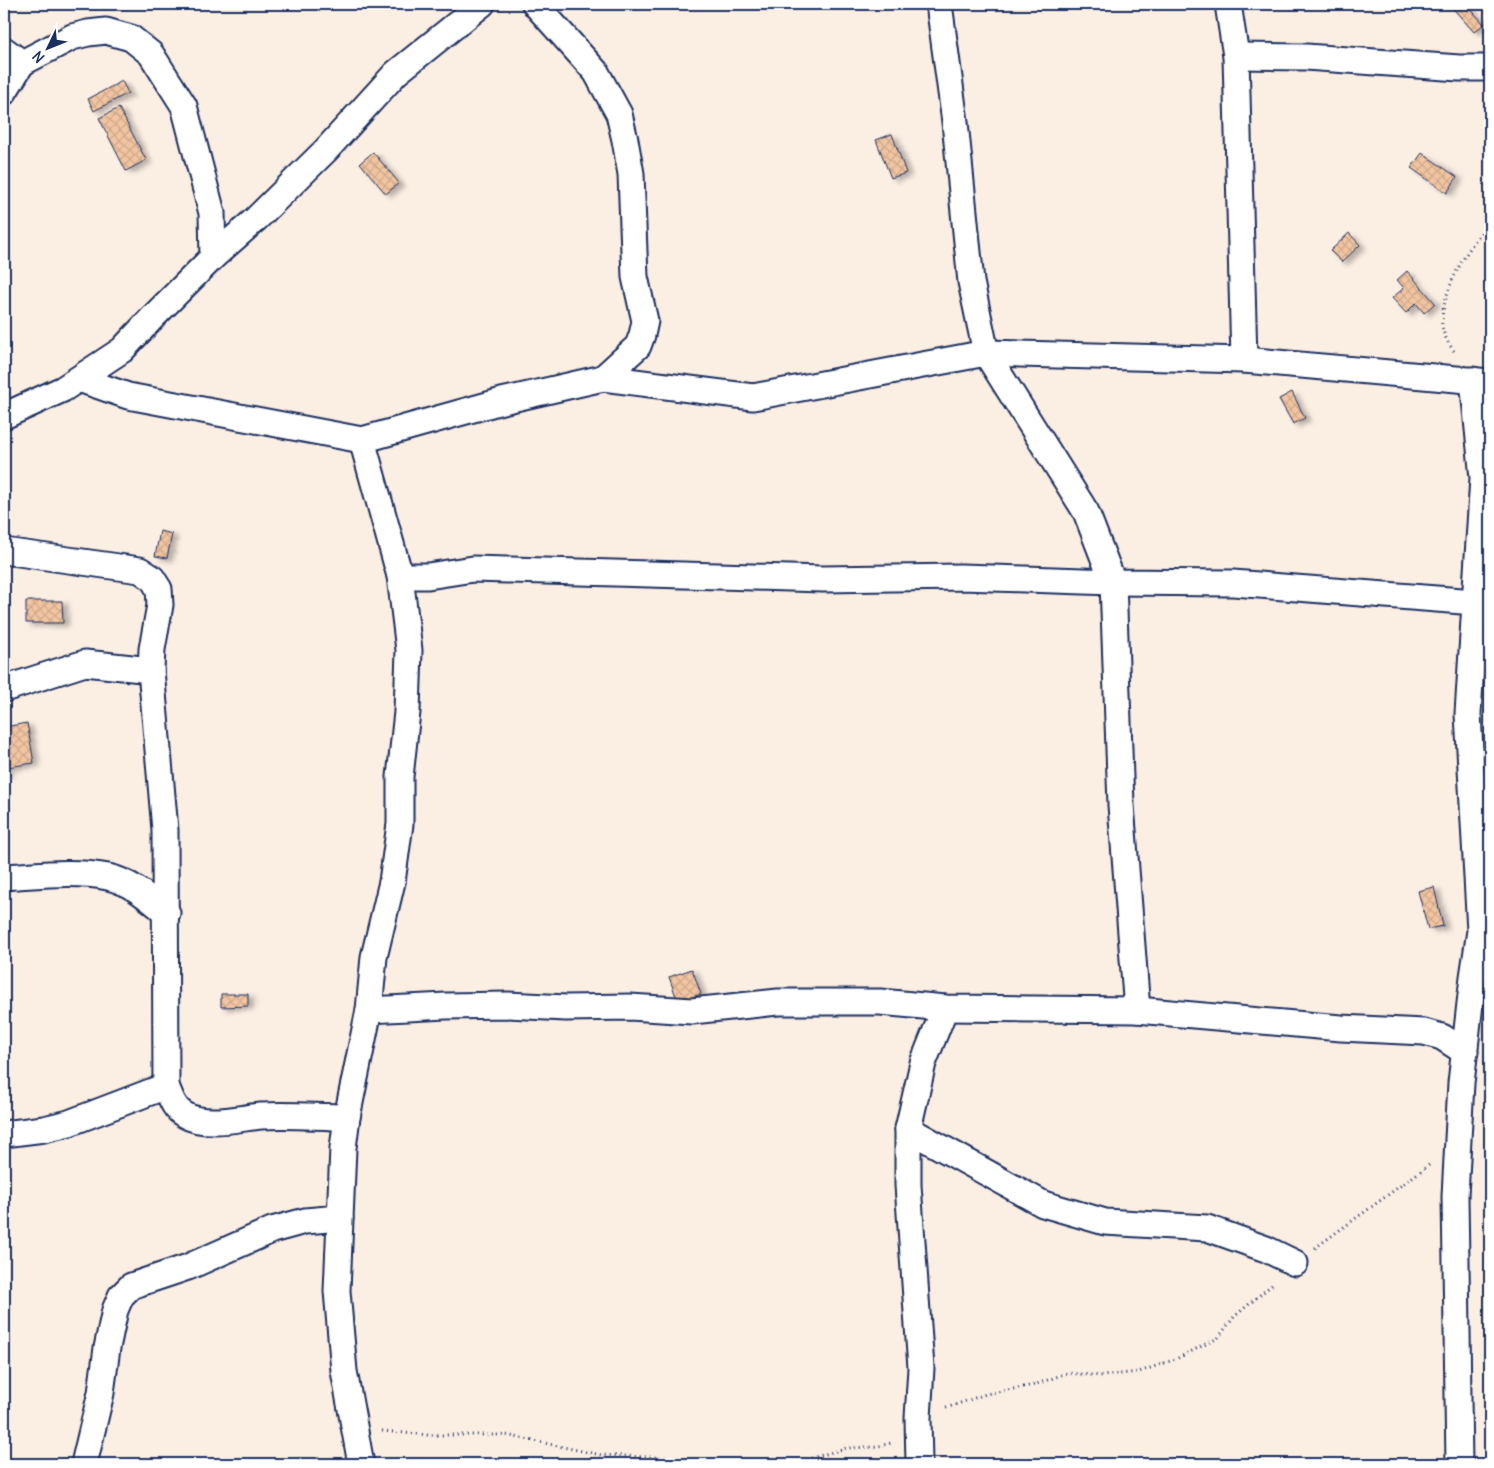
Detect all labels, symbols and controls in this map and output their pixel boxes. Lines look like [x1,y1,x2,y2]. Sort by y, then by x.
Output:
north arrow [22,22,72,72]
text: N [29,47,48,67]

